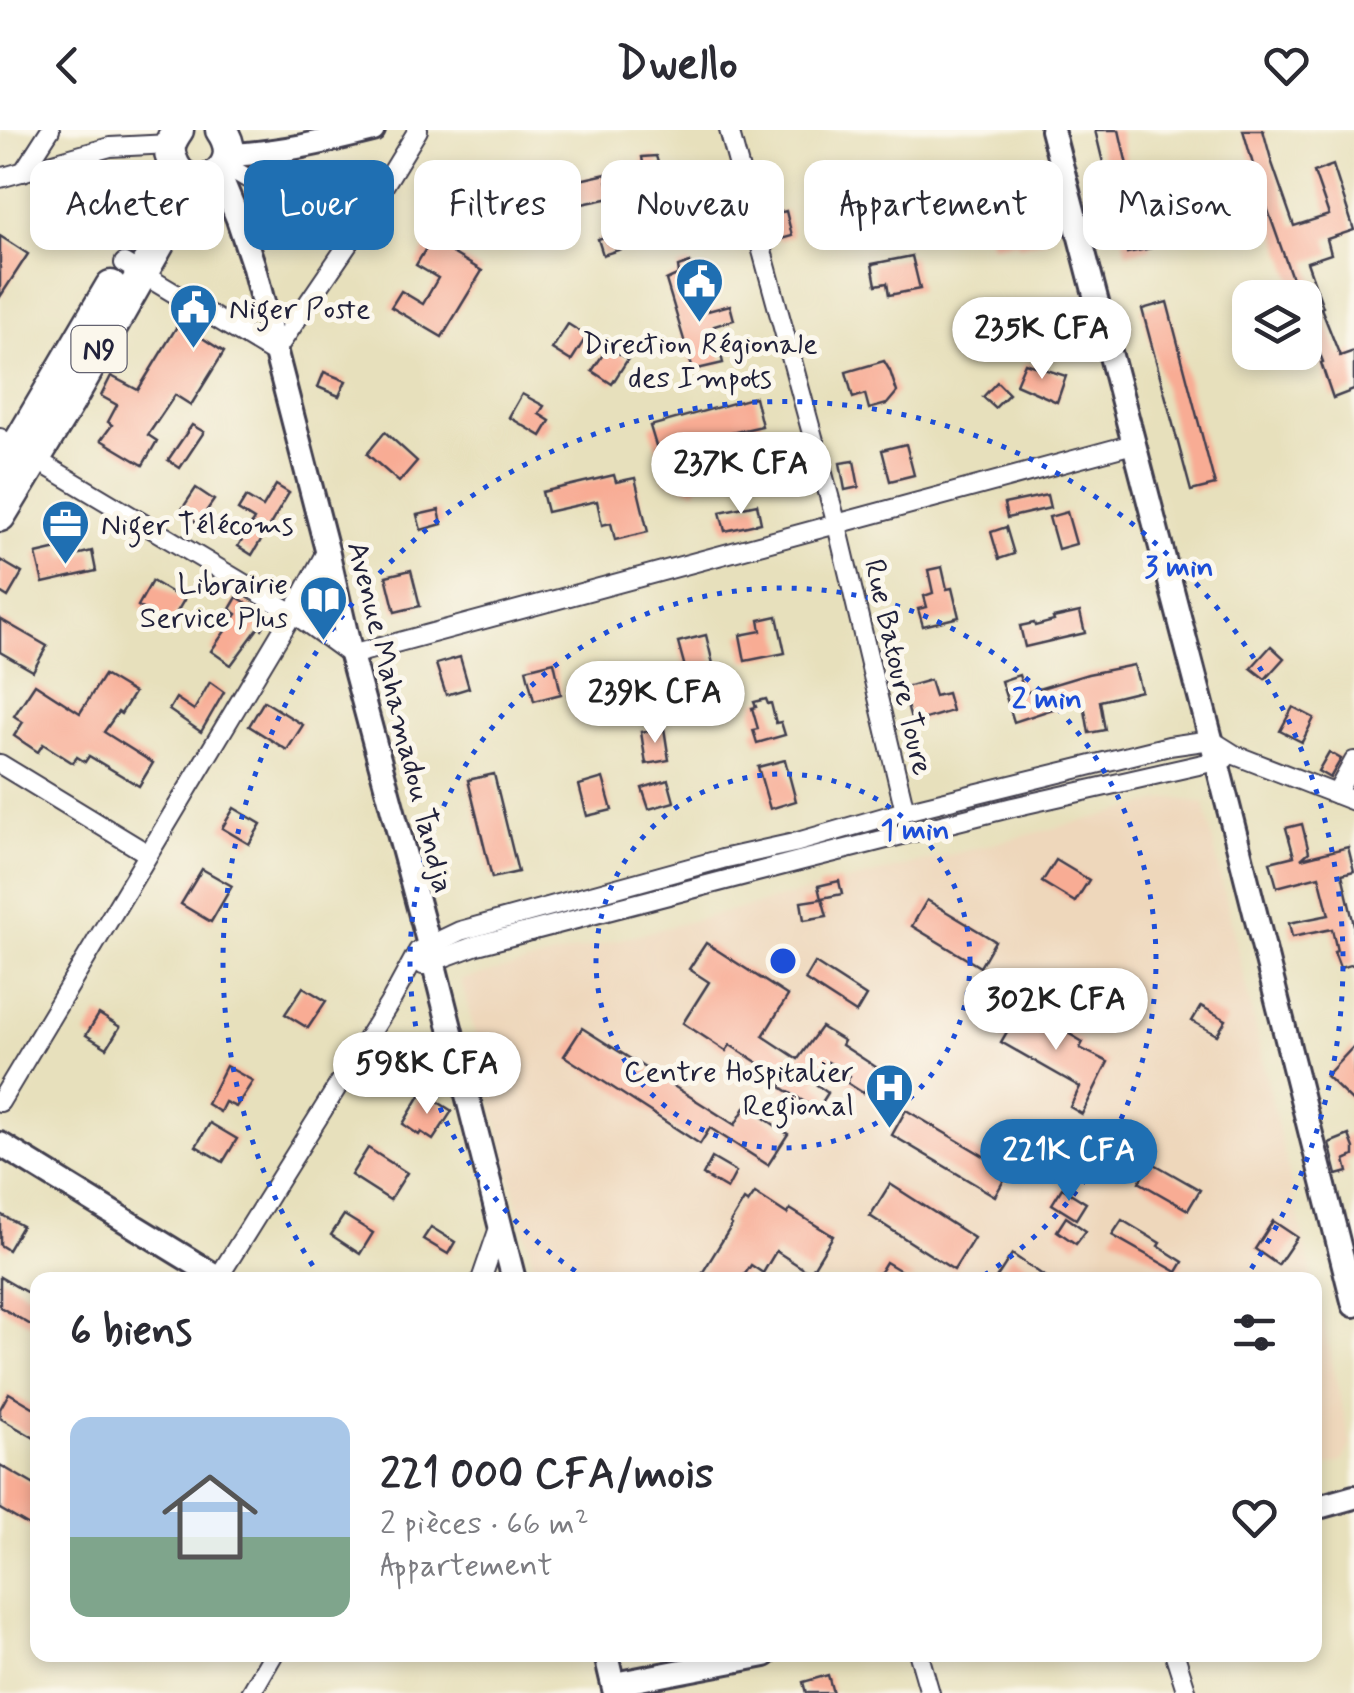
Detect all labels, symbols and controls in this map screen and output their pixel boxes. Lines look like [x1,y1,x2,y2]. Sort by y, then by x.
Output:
text: Dwello [617,36,737,95]
icon: back [40,38,95,93]
icon: heart [1259,38,1314,93]
chip: Acheter [30,160,224,250]
chip: Louer [244,160,394,250]
chip: Filtres [414,160,581,250]
chip: Nouveau [601,160,784,250]
chip: Appartement [804,160,1063,250]
chip: Maison [1083,160,1267,250]
public building icon: Direction Régionale des Impots [674,256,726,324]
map controls [1232,280,1322,370]
button: layers [1232,280,1322,370]
public building icon: Niger Poste [168,282,220,350]
place label: Niger Poste [229,290,370,332]
pin: 235K CFA [939,297,1145,382]
text: 235K CFA [974,308,1110,350]
place label: Direction Régionale des Impots [582,325,818,398]
road number: N9 [72,326,126,372]
pin: 237K CFA [638,432,844,517]
text: 237K CFA [673,443,809,485]
office icon: Niger Télécoms [40,498,92,566]
place label: Niger Télécoms [101,506,294,548]
street label: Avenue Mahamadou Tandja [337,537,462,897]
text: 3 min [1144,548,1214,587]
street label: Rue Batoure Toure [854,556,941,779]
place label: Librairie Service Plus [140,565,288,638]
library icon: Librairie Service Plus [297,574,349,642]
pin: 239K CFA [552,661,758,746]
text: 239K CFA [588,672,722,714]
text: 2 min [1012,680,1082,719]
text: 1 min [880,811,950,850]
centre of rings [765,943,801,979]
pin: 302K CFA [953,968,1159,1053]
text: 302K CFA [986,979,1126,1021]
pin: 598K CFA [324,1032,530,1117]
text: 598K CFA [355,1043,499,1085]
place label: Centre Hospitalier Regional [624,1053,854,1129]
hospital icon: Centre Hospitalier Regional [863,1062,915,1130]
pin: 221K CFA [966,1119,1172,1204]
text: 221K CFA [1002,1130,1136,1172]
text: 6 biens [70,1305,192,1360]
icon: filters [1227,1305,1282,1360]
text: 221 000 CFA/mois [380,1448,714,1503]
icon: home [150,1457,270,1577]
icon: heart [1227,1490,1282,1545]
text: 2 pièces · 66 m² [380,1503,589,1545]
text: Appartement [380,1545,553,1587]

